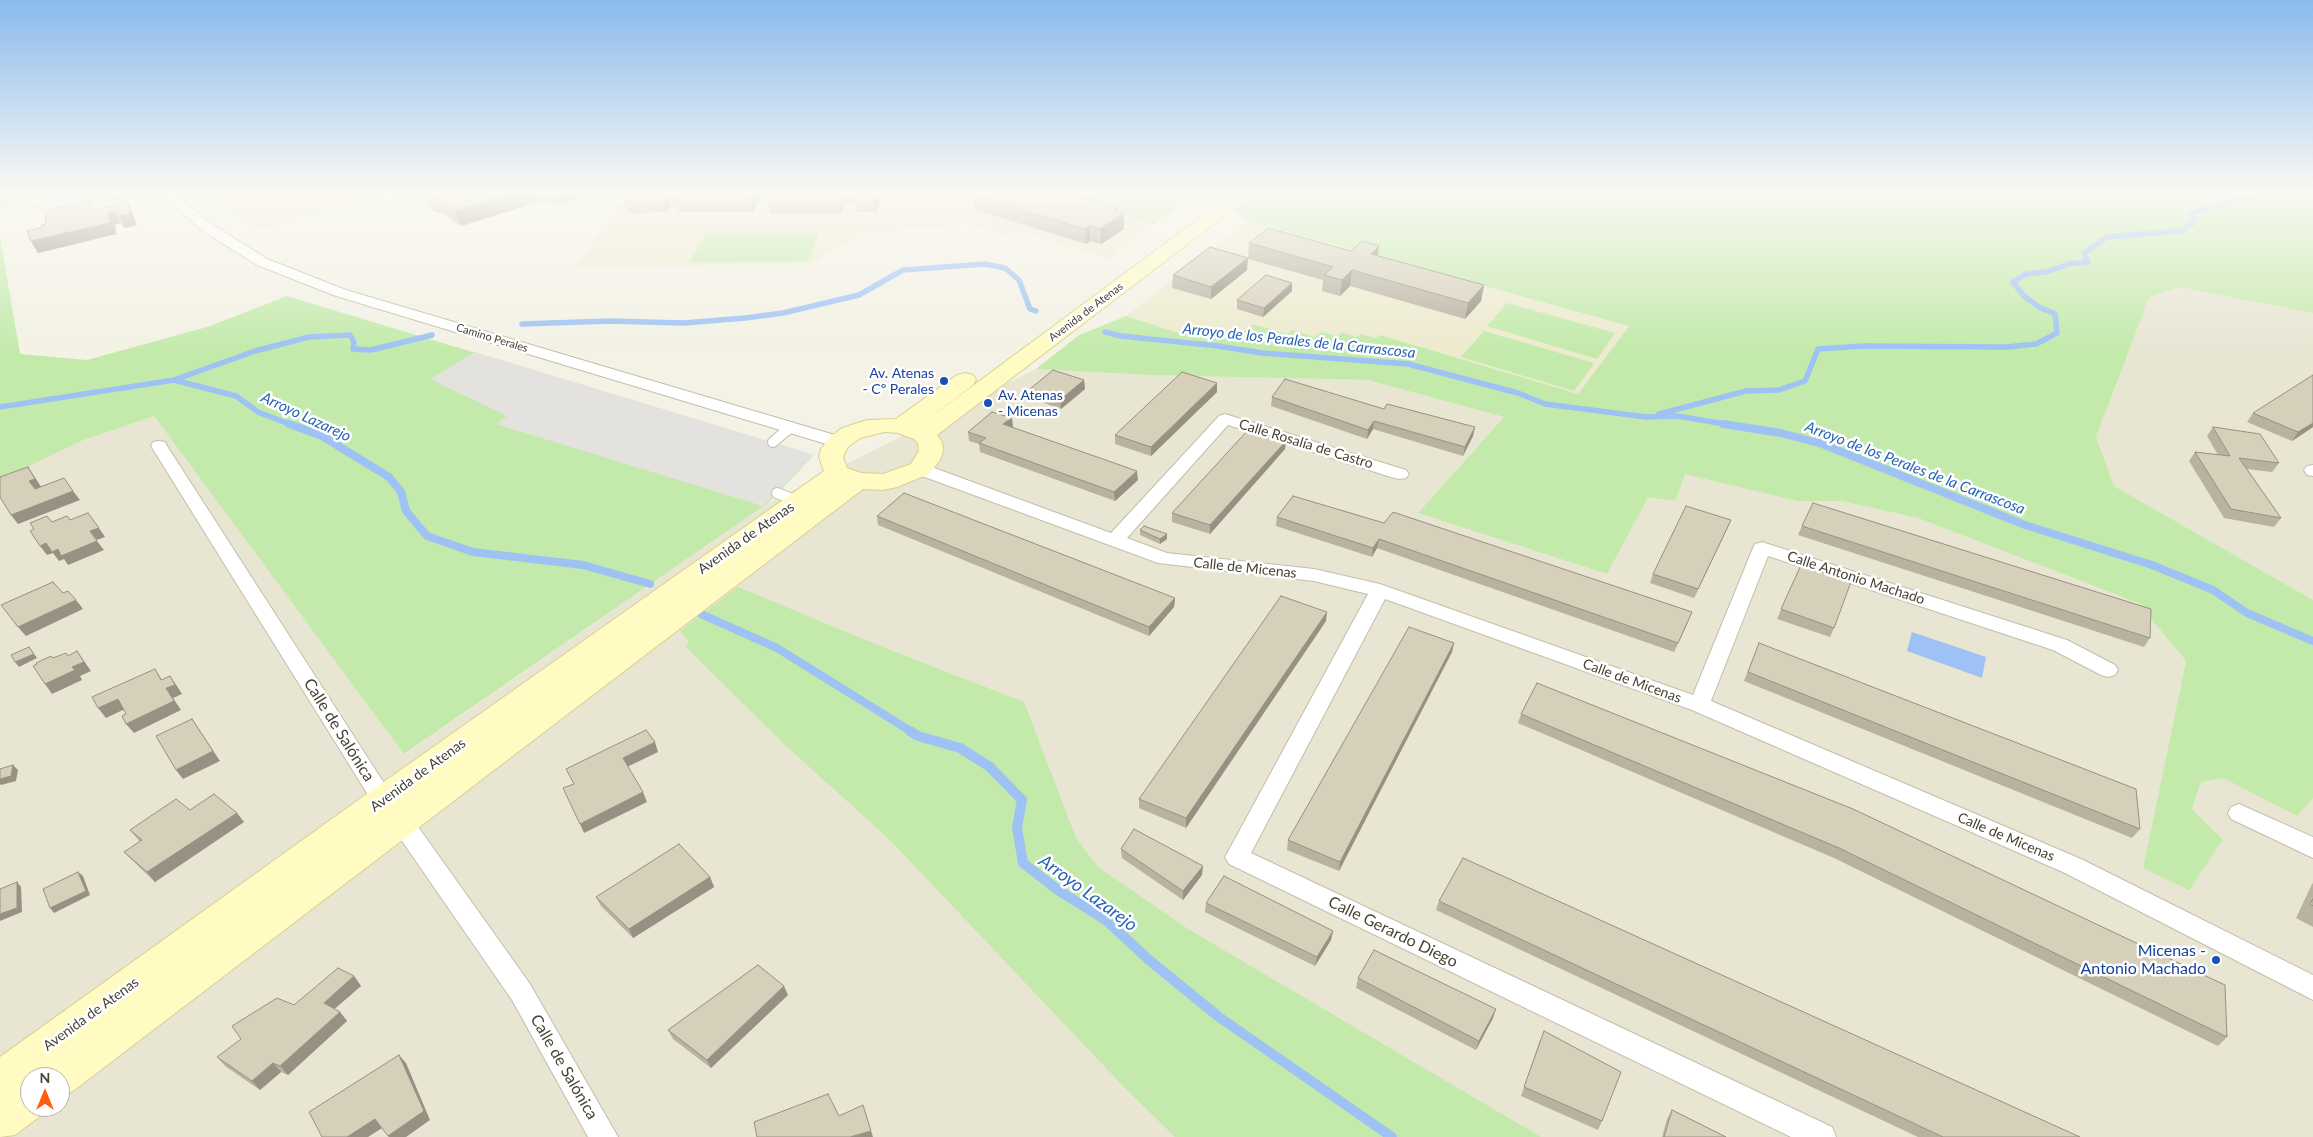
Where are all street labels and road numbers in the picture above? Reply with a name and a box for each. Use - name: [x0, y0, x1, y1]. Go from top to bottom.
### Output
- street label: Avenida de Atenas: [1046, 280, 1126, 344]
- street label: Camino Perales: [455, 321, 529, 355]
- street label: Calle Rosalía de Castro: [1237, 416, 1375, 472]
- street label: Avenida de Atenas: [695, 498, 797, 578]
- street label: Calle Antonio Machado: [1785, 548, 1927, 608]
- street label: Calle de Micenas: [1193, 554, 1297, 582]
- street label: Calle de Micenas: [1580, 655, 1684, 707]
- street label: Calle de Salónica: [300, 675, 378, 785]
- street label: Avenida de Atenas: [367, 735, 469, 815]
- street label: Calle de Micenas: [1955, 809, 2057, 865]
- street label: Calle Gerardo Diego: [1325, 892, 1461, 972]
- street label: Avenida de Atenas: [40, 974, 142, 1054]
- street label: Calle de Salónica: [526, 1011, 602, 1123]

